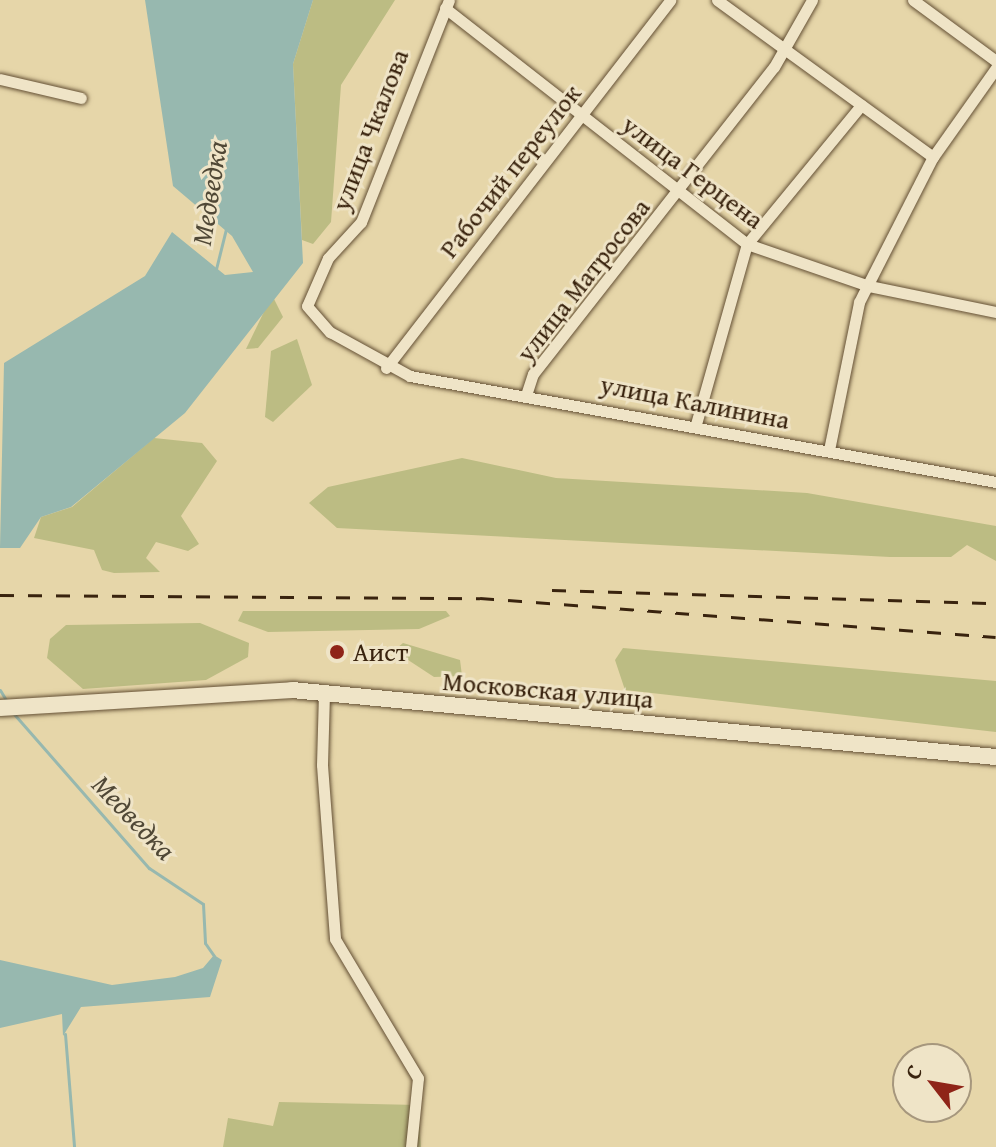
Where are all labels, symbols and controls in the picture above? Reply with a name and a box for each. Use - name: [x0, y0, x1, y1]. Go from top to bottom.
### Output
- street label: улица Чкалова: [325, 45, 415, 215]
- street label: Рабочий переулок: [433, 78, 587, 264]
- street label: улица Герцена: [616, 109, 770, 235]
- water label: Медведка: [184, 138, 234, 248]
- street label: улица Матросова: [510, 192, 656, 368]
- street label: улица Калинина: [598, 368, 792, 436]
- place label: Аист: [353, 636, 408, 668]
- marker: Аист: [328, 643, 346, 661]
- street label: Московская улица: [441, 665, 655, 715]
- water label: Медведка: [85, 767, 183, 867]
- north arrow: [892, 1043, 972, 1123]
- text: С: [896, 1058, 930, 1085]

